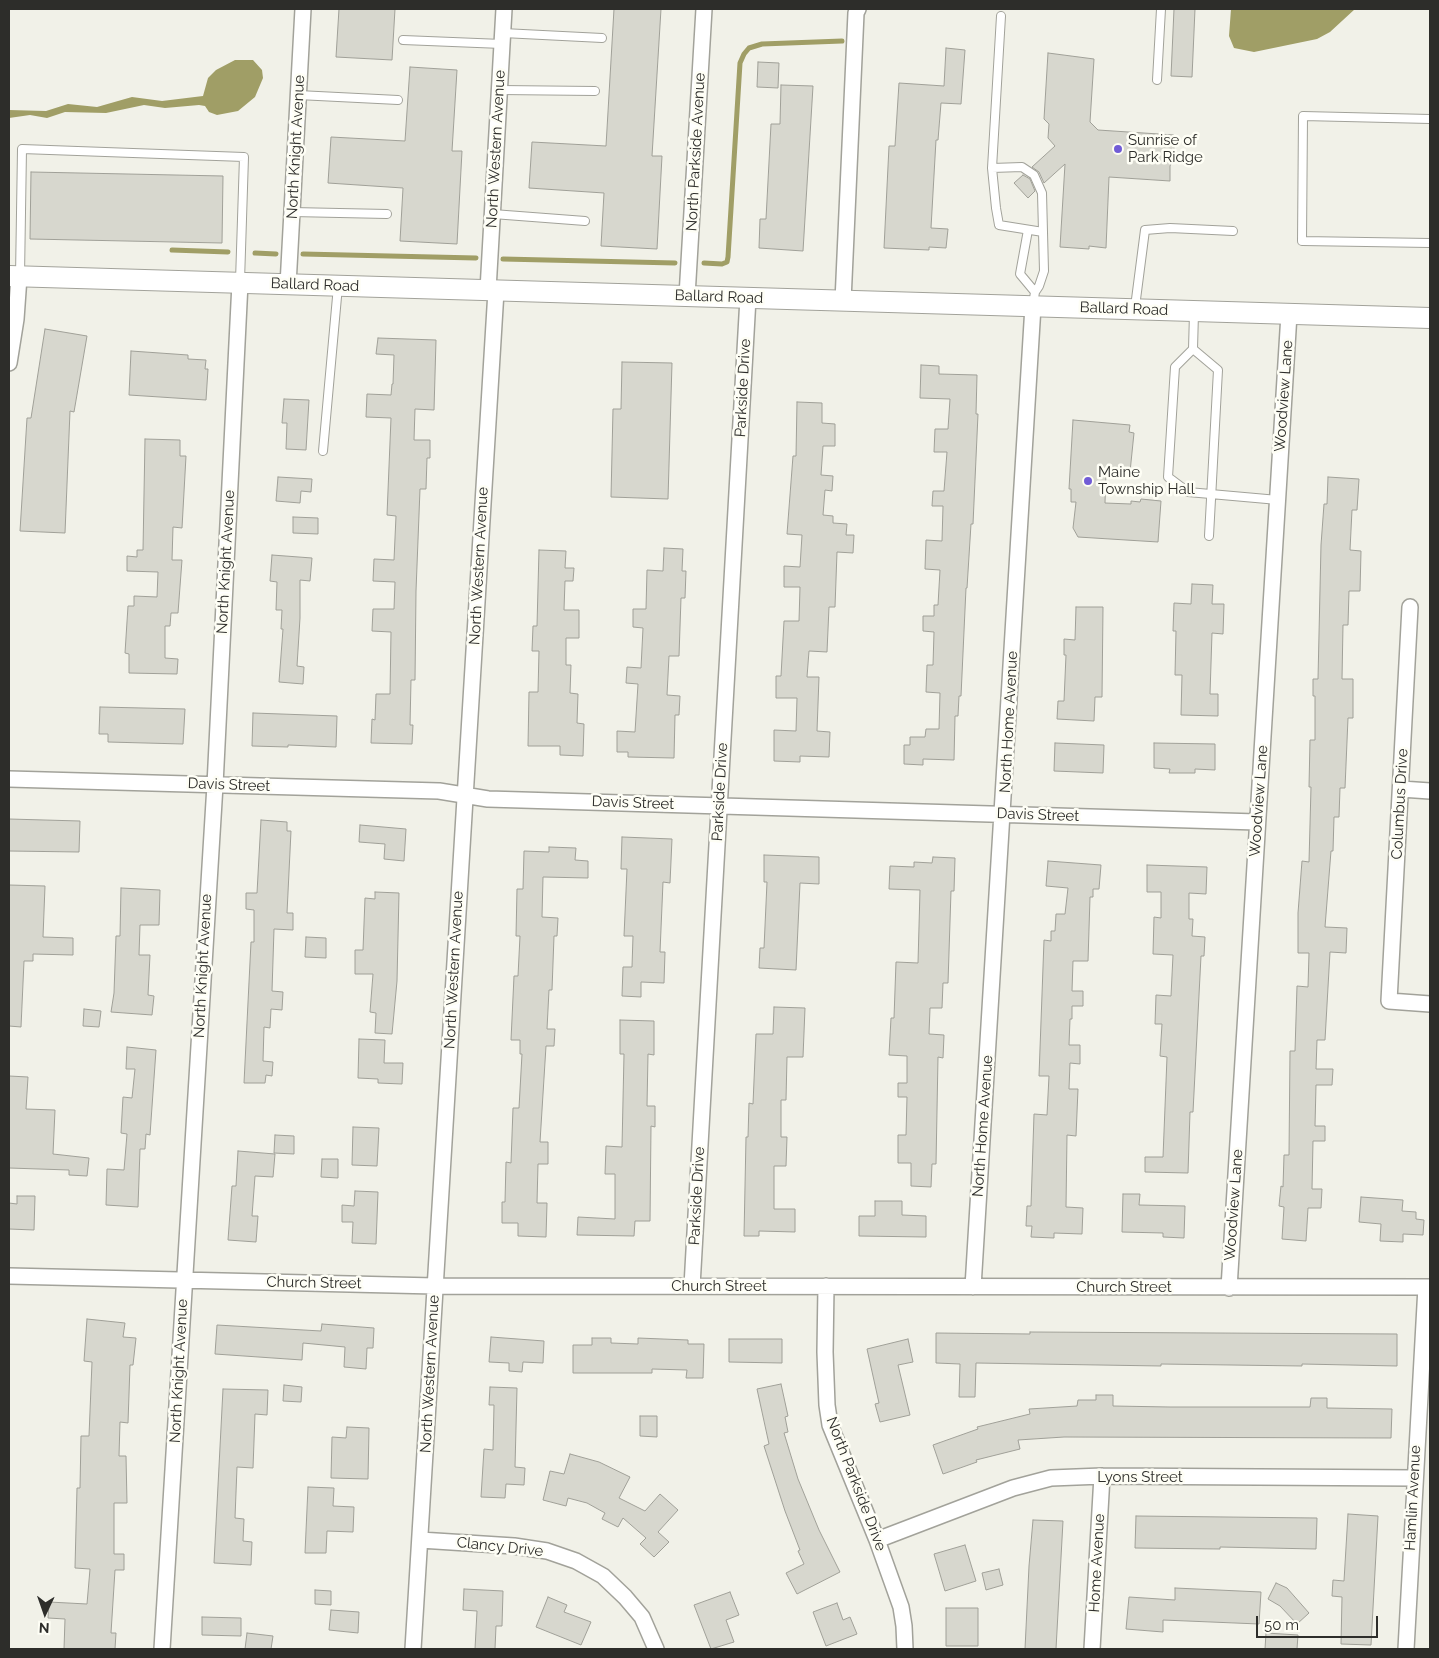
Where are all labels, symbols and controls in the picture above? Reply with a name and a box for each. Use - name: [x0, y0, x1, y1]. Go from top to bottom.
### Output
- street label: North Western Avenue: [483, 70, 509, 228]
- street label: North Parkside Avenue: [683, 72, 709, 232]
- street label: North Knight Avenue: [283, 74, 309, 220]
- place label: Sunrise of Park Ridge: [1128, 131, 1203, 166]
- marker: Sunrise of Park Ridge: [1112, 143, 1124, 155]
- street label: Ballard Road: [270, 274, 360, 296]
- street label: Ballard Road: [674, 286, 764, 308]
- street label: Ballard Road: [1079, 298, 1169, 320]
- street label: Parkside Drive: [731, 338, 755, 438]
- street label: Woodview Lane: [1271, 339, 1297, 453]
- place label: Maine Township Hall: [1098, 463, 1195, 498]
- marker: Maine Township Hall: [1082, 475, 1094, 487]
- street label: North Western Avenue: [466, 487, 492, 645]
- street label: North Knight Avenue: [213, 489, 239, 635]
- street label: North Home Avenue: [996, 651, 1022, 793]
- street label: Parkside Drive: [708, 742, 732, 842]
- street label: Woodview Lane: [1246, 744, 1272, 858]
- street label: Columbus Drive: [1388, 748, 1412, 860]
- street label: Davis Street: [187, 775, 271, 795]
- street label: Davis Street: [591, 793, 675, 813]
- street label: Davis Street: [996, 805, 1080, 825]
- street label: North Western Avenue: [441, 891, 467, 1049]
- street label: North Knight Avenue: [190, 893, 216, 1039]
- street label: North Home Avenue: [969, 1054, 997, 1198]
- street label: Parkside Drive: [685, 1146, 709, 1246]
- street label: Woodview Lane: [1221, 1148, 1247, 1262]
- street label: Church Street: [266, 1273, 362, 1293]
- street label: Church Street: [671, 1277, 767, 1295]
- street label: Church Street: [1076, 1278, 1172, 1296]
- street label: North Western Avenue: [417, 1295, 443, 1453]
- street label: North Knight Avenue: [166, 1298, 192, 1444]
- street label: North Parkside Drive: [822, 1414, 890, 1554]
- street label: Hamlin Avenue: [1401, 1445, 1425, 1551]
- street label: Lyons Street: [1097, 1468, 1183, 1486]
- street label: Home Avenue: [1085, 1513, 1109, 1613]
- street label: Clancy Drive: [456, 1533, 544, 1561]
- north arrow: [20, 1588, 70, 1638]
- scale bar: [1259, 1606, 1382, 1638]
- text: 50 m: [1264, 1616, 1299, 1634]
- text: N: [38, 1620, 50, 1636]

